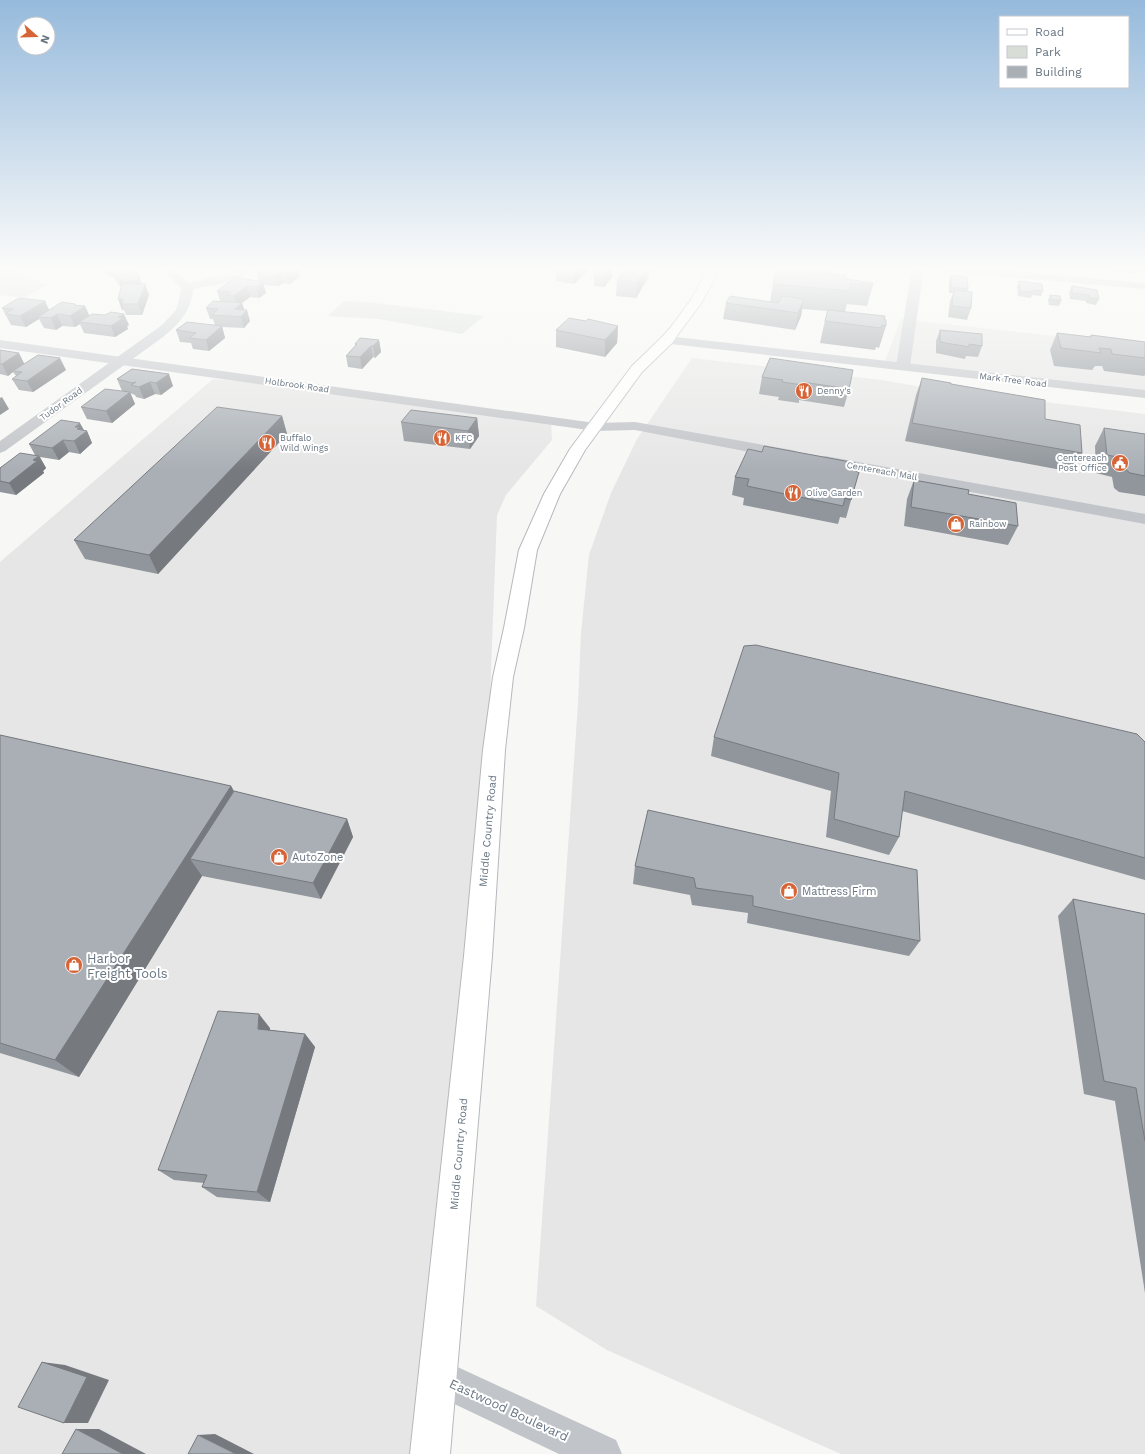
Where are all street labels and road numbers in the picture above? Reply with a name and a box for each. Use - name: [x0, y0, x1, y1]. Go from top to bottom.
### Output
- street label: Mark Tree Road: [979, 371, 1047, 389]
- street label: Holbrook Road: [264, 376, 330, 394]
- street label: Tudor Road: [38, 385, 84, 423]
- street label: Centereach Mall: [846, 460, 918, 482]
- street label: Middle Country Road: [477, 774, 499, 888]
- street label: Middle Country Road: [448, 1097, 470, 1211]
- street label: Eastwood Boulevard: [447, 1376, 571, 1444]

